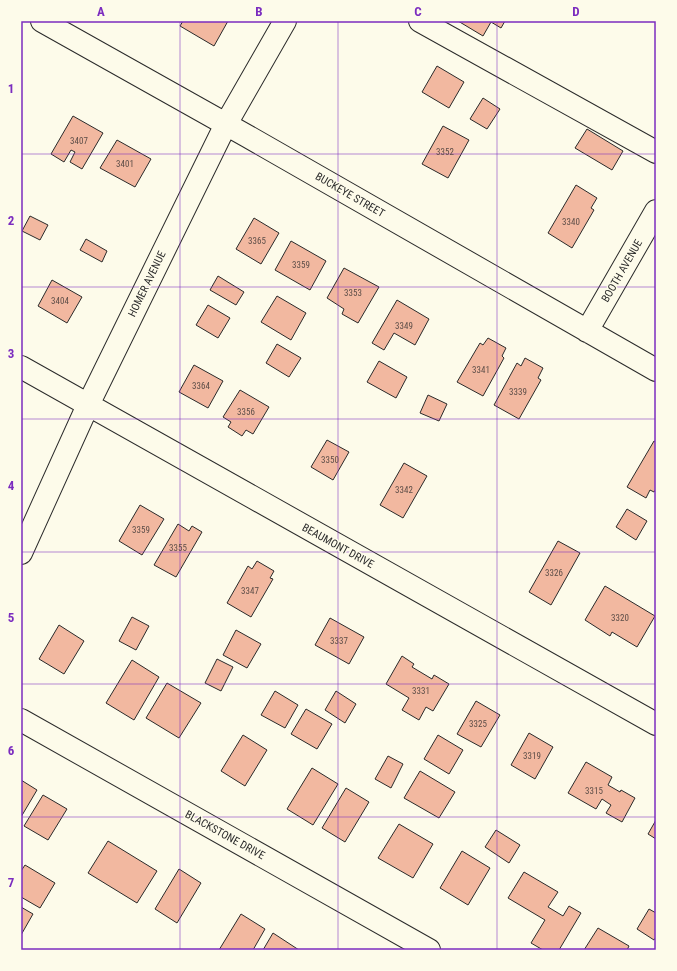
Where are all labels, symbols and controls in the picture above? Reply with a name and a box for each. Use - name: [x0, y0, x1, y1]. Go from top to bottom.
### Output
- text: A: [97, 4, 105, 19]
- text: B: [255, 4, 263, 19]
- text: C: [414, 4, 422, 19]
- text: D: [572, 4, 580, 19]
- text: 1: [8, 81, 14, 96]
- house number: 3407: [70, 136, 88, 146]
- house number: 3352: [436, 147, 454, 157]
- house number: 3401: [116, 159, 134, 169]
- street label: BUCKEYE STREET: [313, 170, 387, 220]
- text: 2: [8, 213, 15, 228]
- house number: 3340: [562, 217, 580, 227]
- house number: 3365: [248, 236, 266, 246]
- street label: BOOTH AVENUE: [599, 237, 645, 305]
- street label: HOMER AVENUE: [125, 249, 169, 319]
- house number: 3359: [292, 260, 310, 270]
- house number: 3353: [344, 288, 362, 298]
- house number: 3404: [51, 296, 69, 306]
- house number: 3349: [395, 321, 413, 331]
- text: 3: [8, 346, 14, 361]
- house number: 3341: [472, 365, 490, 375]
- house number: 3364: [192, 381, 210, 391]
- house number: 3339: [509, 387, 527, 397]
- house number: 3356: [237, 407, 255, 417]
- house number: 3350: [321, 455, 339, 465]
- text: 4: [8, 478, 15, 493]
- house number: 3342: [395, 485, 413, 495]
- street label: BEAUMONT DRIVE: [300, 521, 377, 571]
- house number: 3359: [132, 525, 150, 535]
- house number: 3355: [169, 543, 187, 553]
- house number: 3326: [545, 568, 563, 578]
- house number: 3347: [241, 586, 259, 596]
- text: 5: [8, 610, 15, 625]
- house number: 3320: [611, 613, 629, 623]
- house number: 3337: [330, 636, 348, 646]
- house number: 3331: [412, 686, 430, 696]
- house number: 3325: [469, 719, 487, 729]
- text: 6: [8, 743, 15, 758]
- house number: 3319: [523, 751, 541, 761]
- house number: 3315: [585, 786, 603, 796]
- street label: BLACKSTONE DRIVE: [183, 808, 268, 863]
- text: 7: [8, 875, 15, 890]

